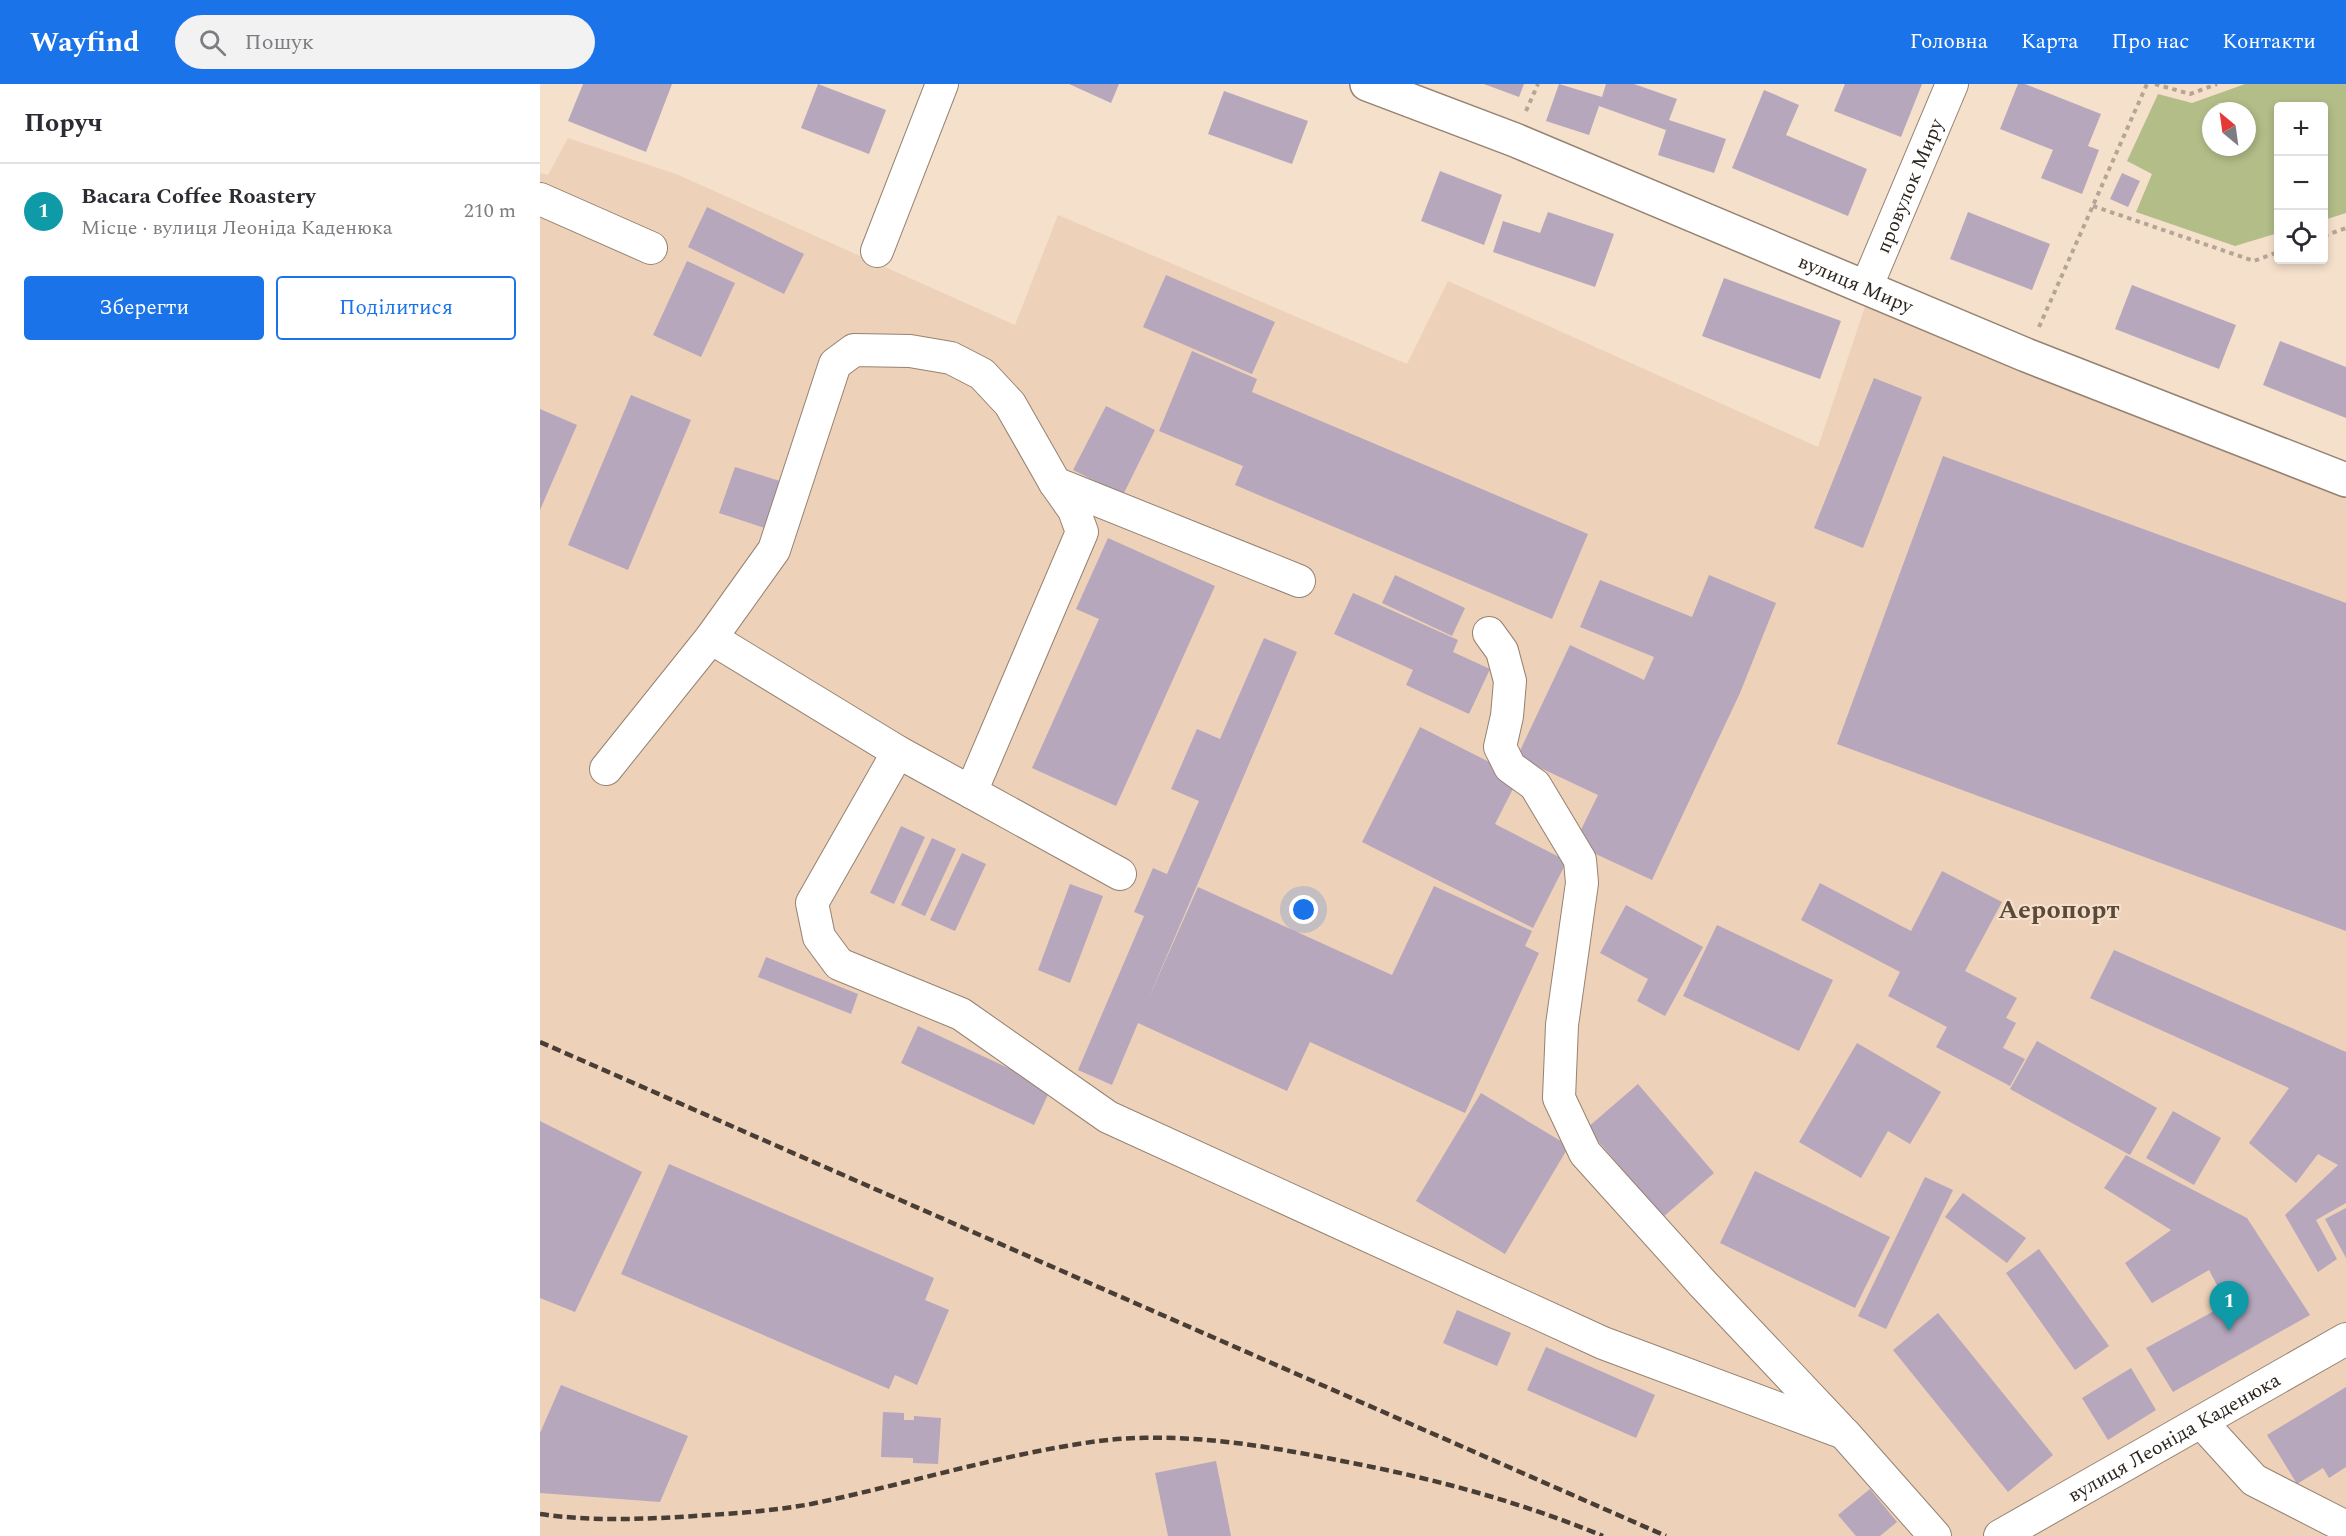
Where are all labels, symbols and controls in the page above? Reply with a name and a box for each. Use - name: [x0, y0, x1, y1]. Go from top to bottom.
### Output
- search box: [175, 15, 595, 69]
- text: Wayfind: [30, 21, 139, 64]
- icon: search: [196, 26, 229, 59]
- text: Пошук: [244, 26, 314, 59]
- text: Головна: [1910, 26, 1988, 58]
- text: Карта: [2021, 26, 2079, 58]
- text: Про нас: [2112, 26, 2189, 58]
- text: Контакти: [2222, 26, 2316, 58]
- north arrow: [2202, 102, 2256, 156]
- map controls: [2274, 102, 2328, 264]
- button: +: [2274, 102, 2328, 156]
- text: Поруч: [24, 103, 103, 143]
- street label: провулок Миру: [1868, 113, 1952, 258]
- button: −: [2274, 156, 2328, 210]
- text: Bacara Coffee Roastery: [81, 180, 316, 213]
- text: 1: [38, 196, 49, 226]
- text: 210 m: [464, 196, 516, 226]
- button: locate: [2274, 210, 2328, 264]
- text: Місце · вулиця Леоніда Каденюка: [81, 213, 393, 243]
- street label: вулиця Миру: [1793, 247, 1919, 322]
- button: Зберегти: [24, 276, 264, 340]
- button: Поділитися: [276, 276, 516, 340]
- district label: Аеропорт: [1998, 890, 2120, 930]
- your location: [1289, 895, 1318, 924]
- pin: 1: [2210, 1282, 2248, 1331]
- street label: вулиця Леоніда Каденюка: [2062, 1365, 2286, 1510]

